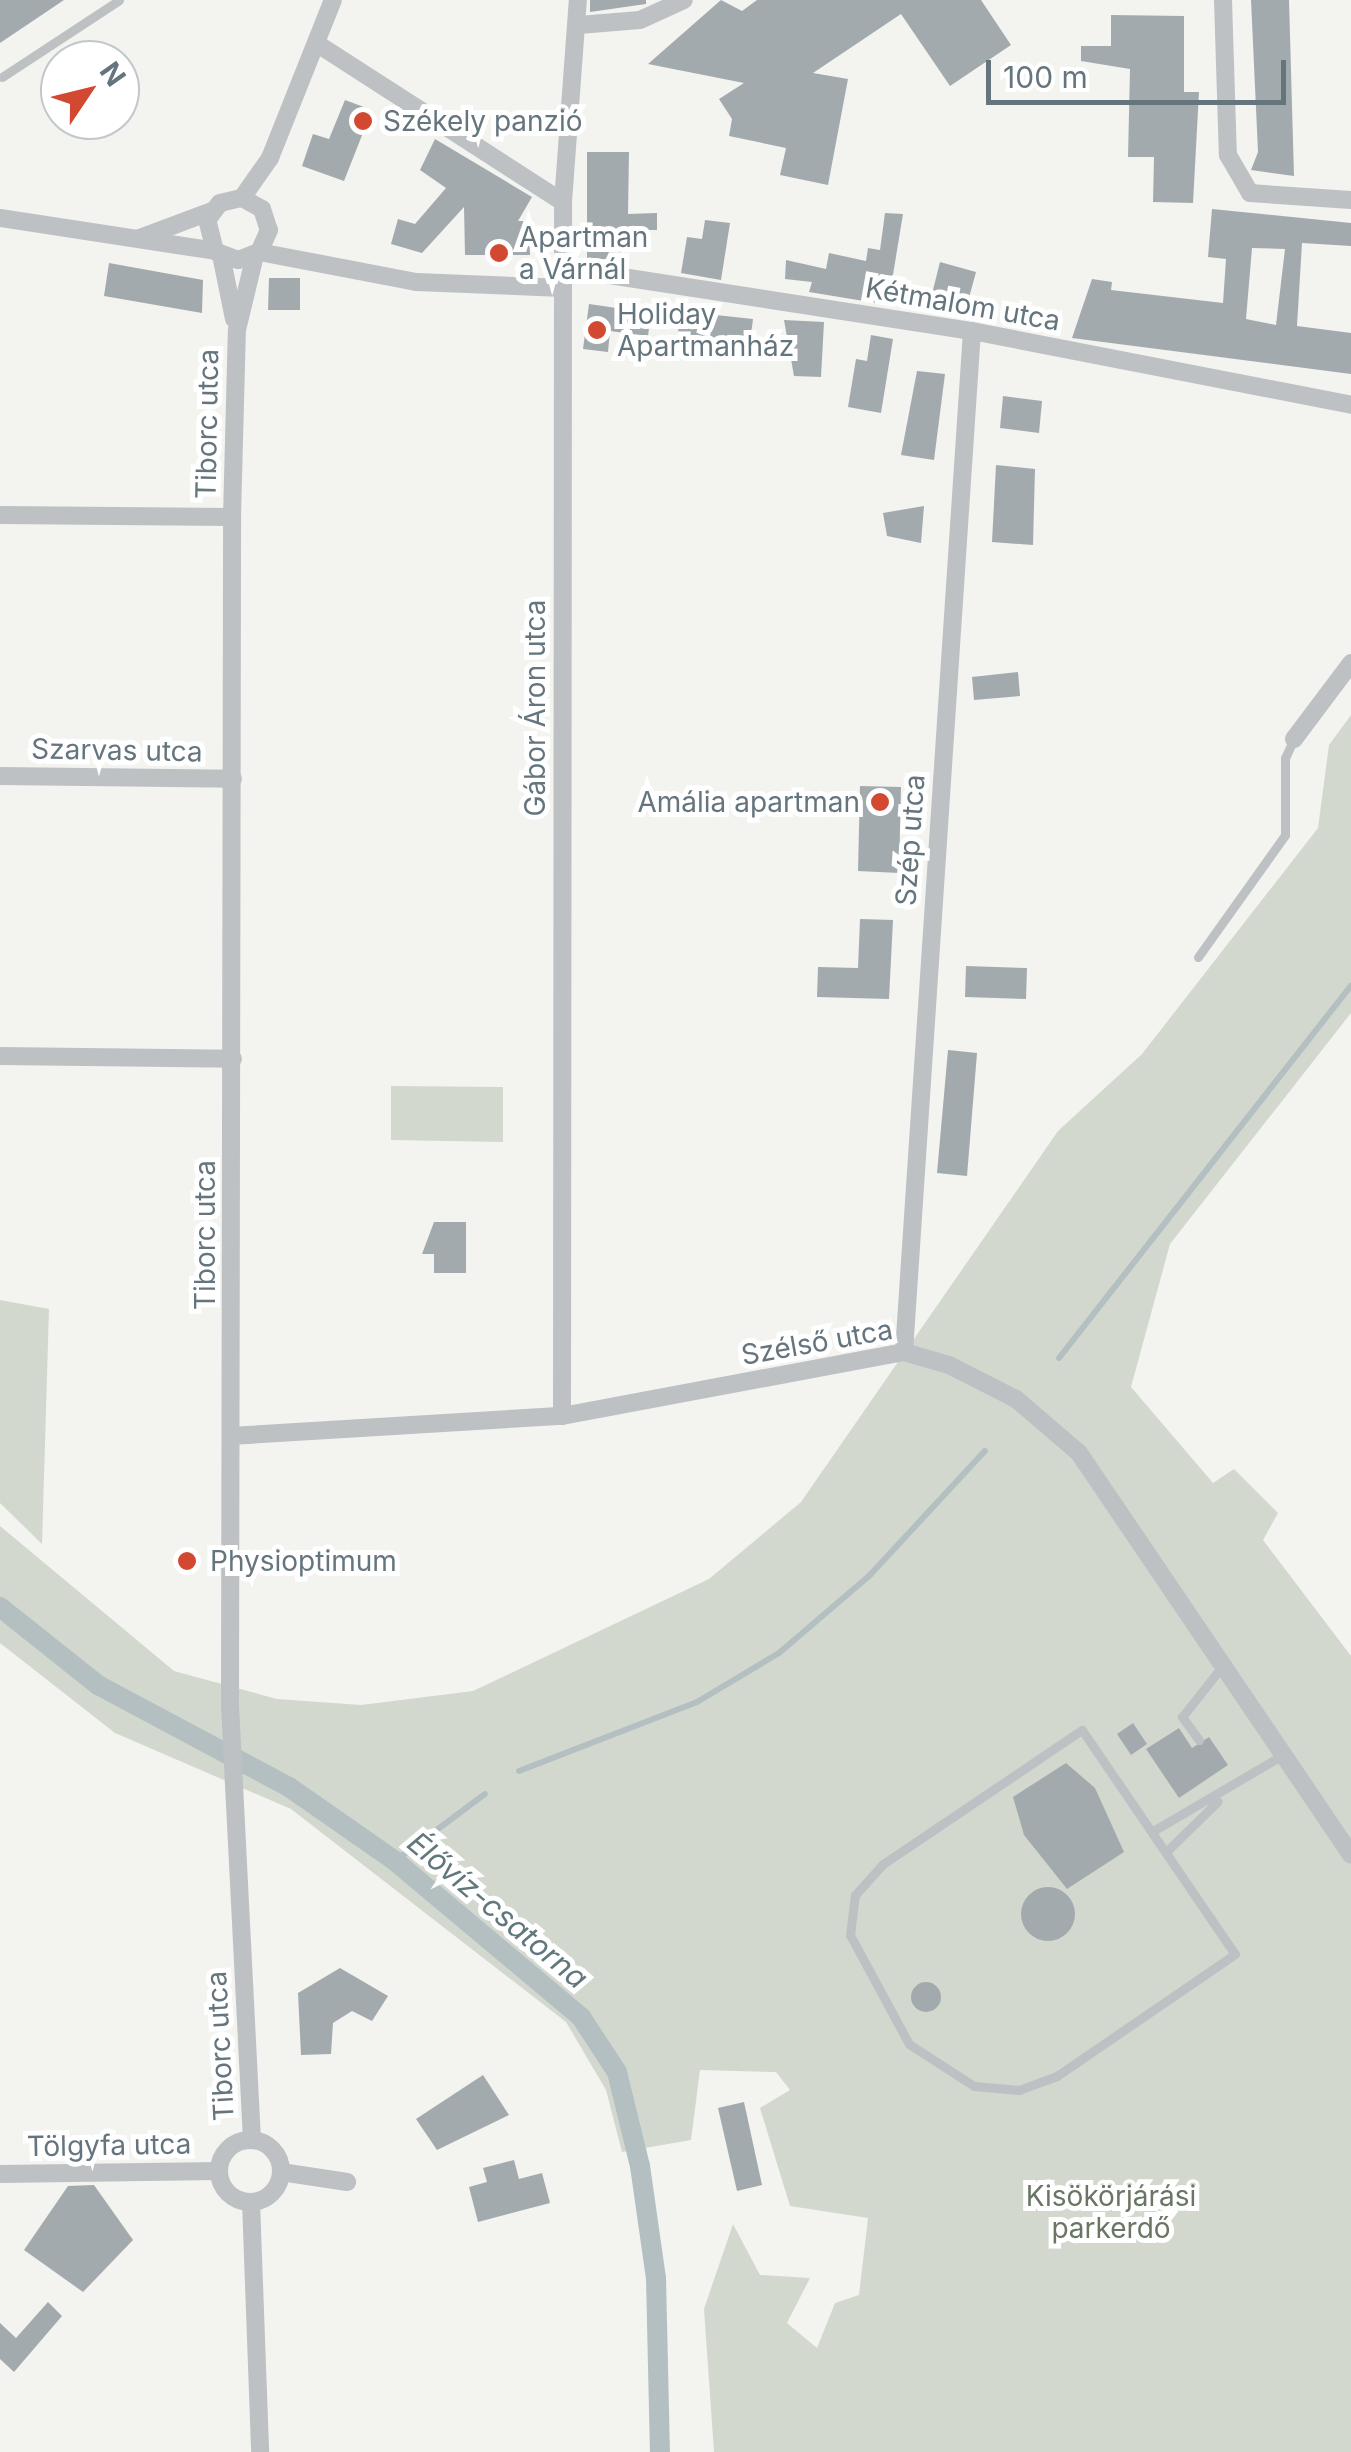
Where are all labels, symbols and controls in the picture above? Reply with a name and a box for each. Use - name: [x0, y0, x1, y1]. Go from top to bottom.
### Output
- north arrow: [40, 40, 140, 140]
- scale bar: [991, 40, 1291, 102]
- text: N: [93, 55, 133, 92]
- text: 100 m: [1003, 59, 1088, 95]
- place label: Székely panzió: [383, 104, 583, 138]
- marker: Székely panzió: [352, 110, 374, 132]
- place label: Apartman a Várnál: [519, 220, 648, 286]
- marker: Apartman a Várnál: [488, 242, 510, 264]
- street label: Kétmalom utca: [863, 270, 1063, 338]
- place label: Holiday Apartmanház: [617, 297, 794, 363]
- marker: Holiday Apartmanház: [586, 319, 608, 341]
- street label: Tiborc utca: [189, 349, 225, 499]
- street label: Gábor Áron utca: [518, 600, 552, 816]
- street label: Szarvas utca: [31, 732, 203, 768]
- street label: Szép utca: [889, 773, 931, 907]
- place label: Amália apartman: [637, 785, 860, 819]
- marker: Amália apartman: [869, 791, 891, 813]
- street label: Tiborc utca: [188, 1160, 222, 1310]
- street label: Szélső utca: [739, 1312, 895, 1372]
- place label: Physioptimum: [210, 1544, 397, 1578]
- marker: Physioptimum: [174, 1548, 200, 1574]
- water label: Élővíz-csatorna: [401, 1824, 595, 1996]
- street label: Tiborc utca: [199, 1970, 241, 2122]
- street label: Tölgyfa utca: [26, 2127, 192, 2163]
- park label: Kisökörjárási parkerdő: [1026, 2179, 1196, 2245]

